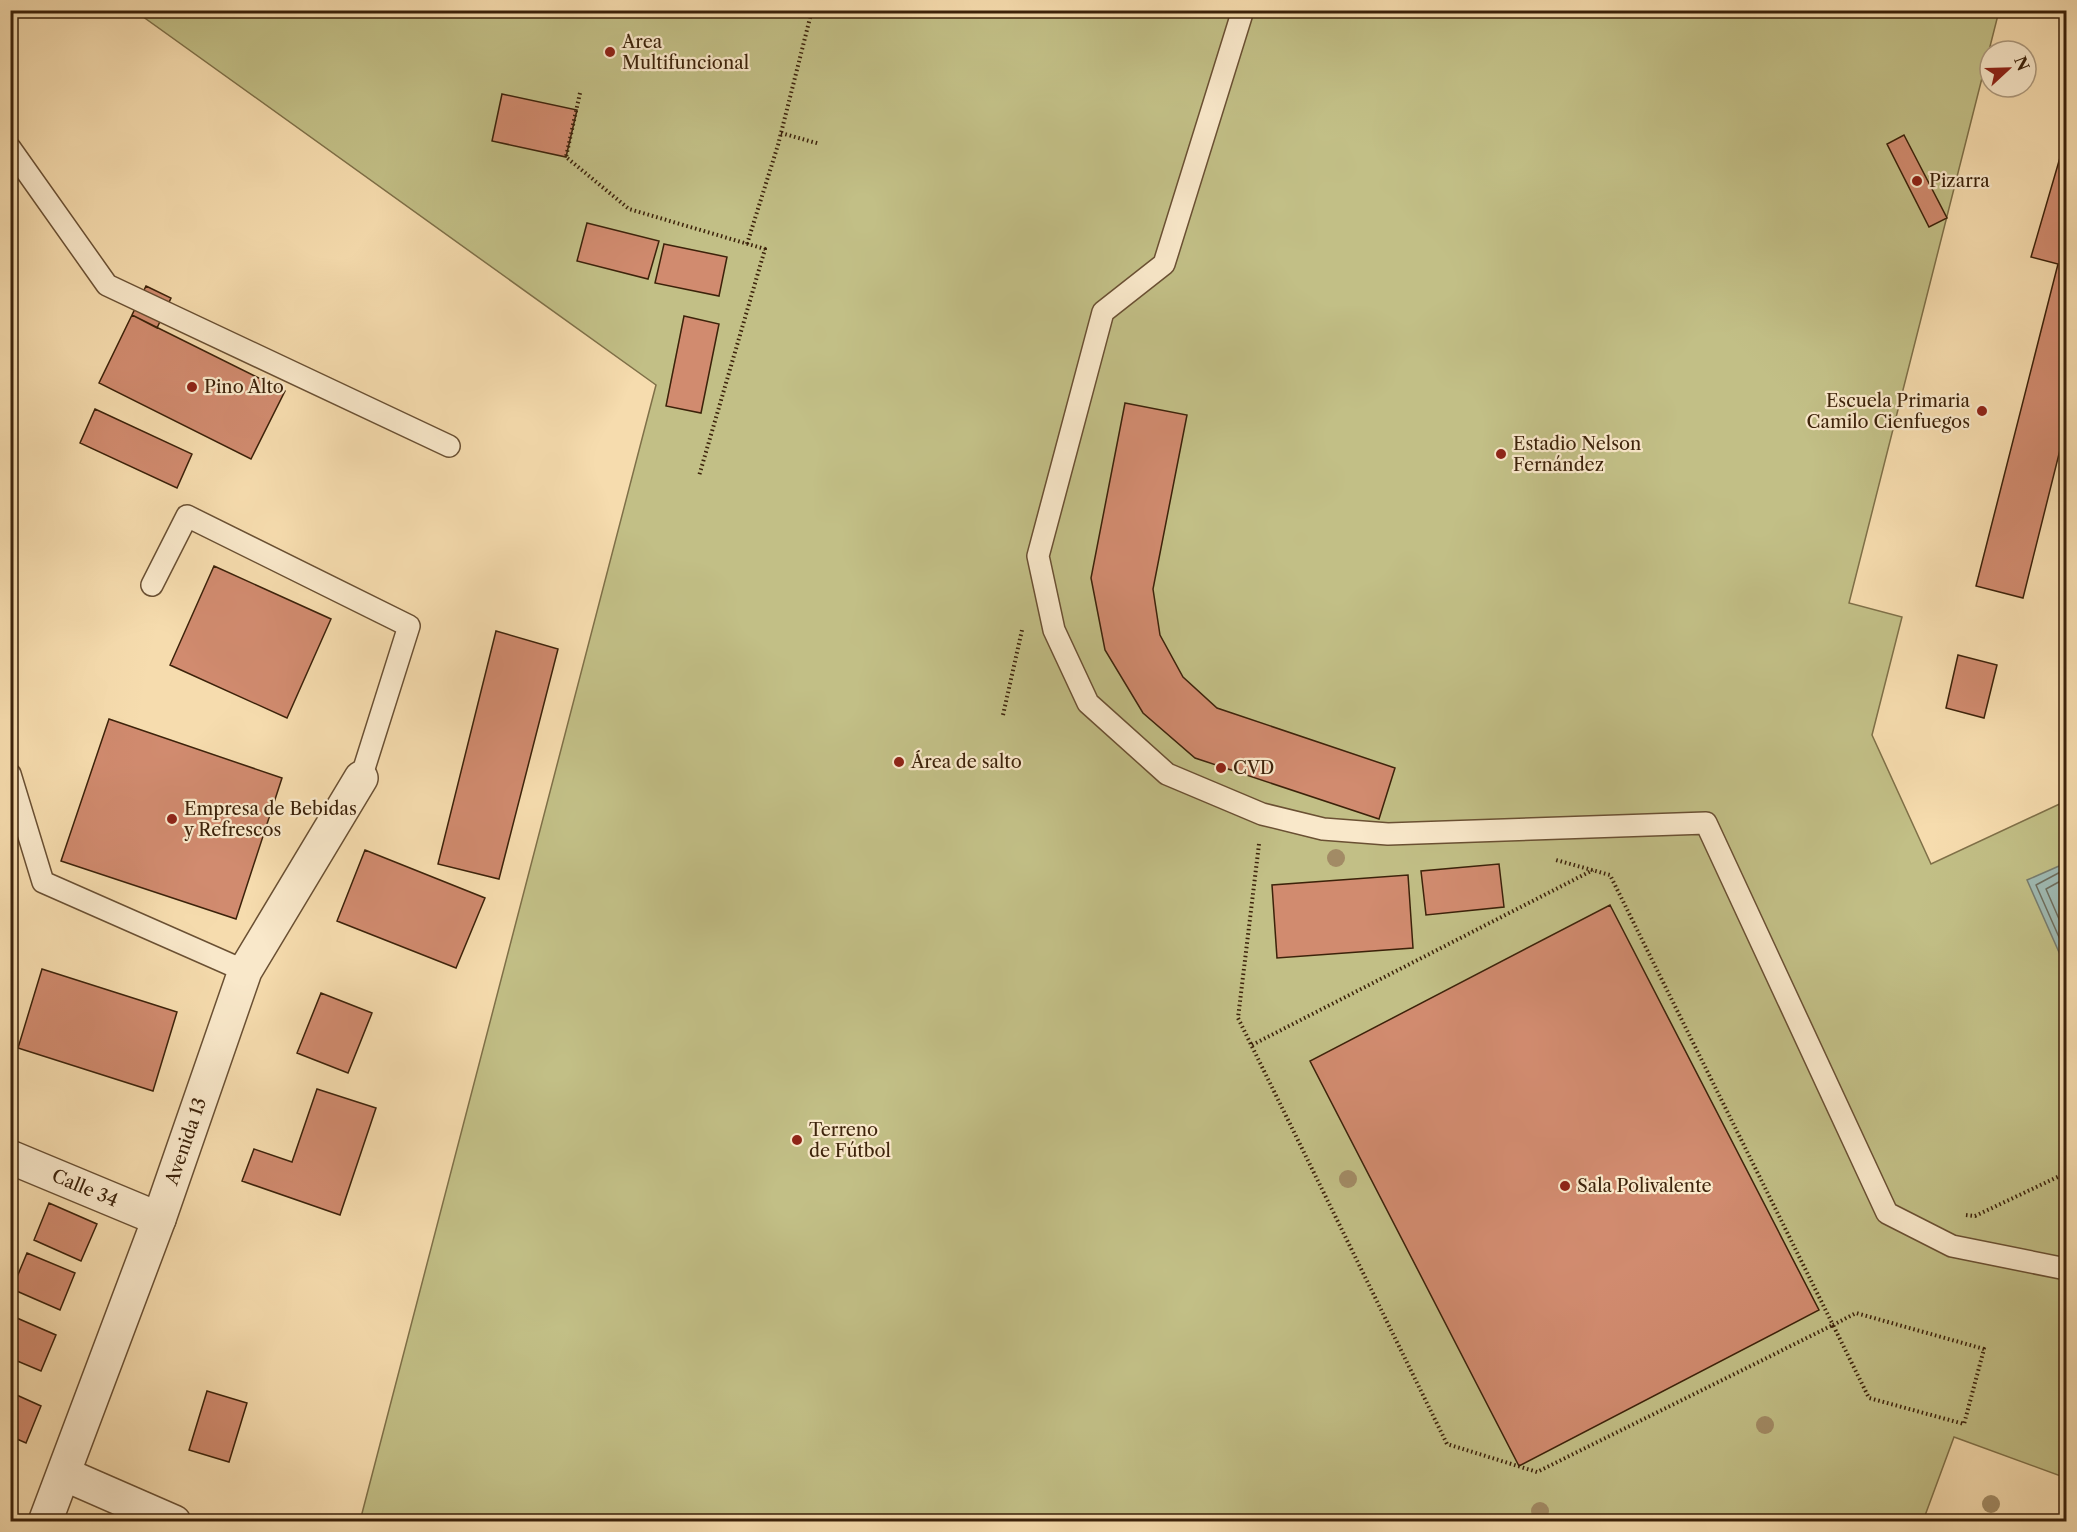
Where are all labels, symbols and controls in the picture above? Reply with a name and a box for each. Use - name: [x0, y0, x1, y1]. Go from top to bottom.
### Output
- place label: Area Multifuncional: [621, 31, 749, 74]
- north arrow: [1978, 39, 2038, 99]
- marker: Area Multifuncional: [603, 45, 617, 59]
- text: N: [2010, 53, 2034, 74]
- place label: Pizarra: [1929, 170, 1990, 192]
- marker: Pizarra: [1910, 174, 1924, 188]
- place label: Pino Alto: [204, 376, 284, 398]
- marker: Pino Alto: [185, 380, 199, 394]
- place label: Escuela Primaria Camilo Cienfuegos: [1807, 390, 1971, 433]
- marker: Escuela Primaria Camilo Cienfuegos: [1975, 404, 1989, 418]
- place label: Estadio Nelson Fernández: [1513, 433, 1641, 476]
- marker: Estadio Nelson Fernández: [1494, 447, 1508, 461]
- place label: Área de salto: [910, 750, 1022, 773]
- marker: Área de salto: [892, 755, 906, 769]
- place label: CVD: [1233, 757, 1274, 779]
- marker: CVD: [1214, 761, 1228, 775]
- place label: Empresa de Bebidas y Refrescos: [183, 798, 357, 841]
- marker: Empresa de Bebidas y Refrescos: [165, 812, 179, 826]
- street label: Avenida 13: [160, 1095, 211, 1189]
- place label: Terreno de Fútbol: [809, 1119, 891, 1162]
- marker: Terreno de Fútbol: [790, 1133, 804, 1147]
- street label: Calle 34: [49, 1165, 121, 1212]
- place label: Sala Polivalente: [1577, 1175, 1712, 1197]
- marker: Sala Polivalente: [1558, 1179, 1572, 1193]

